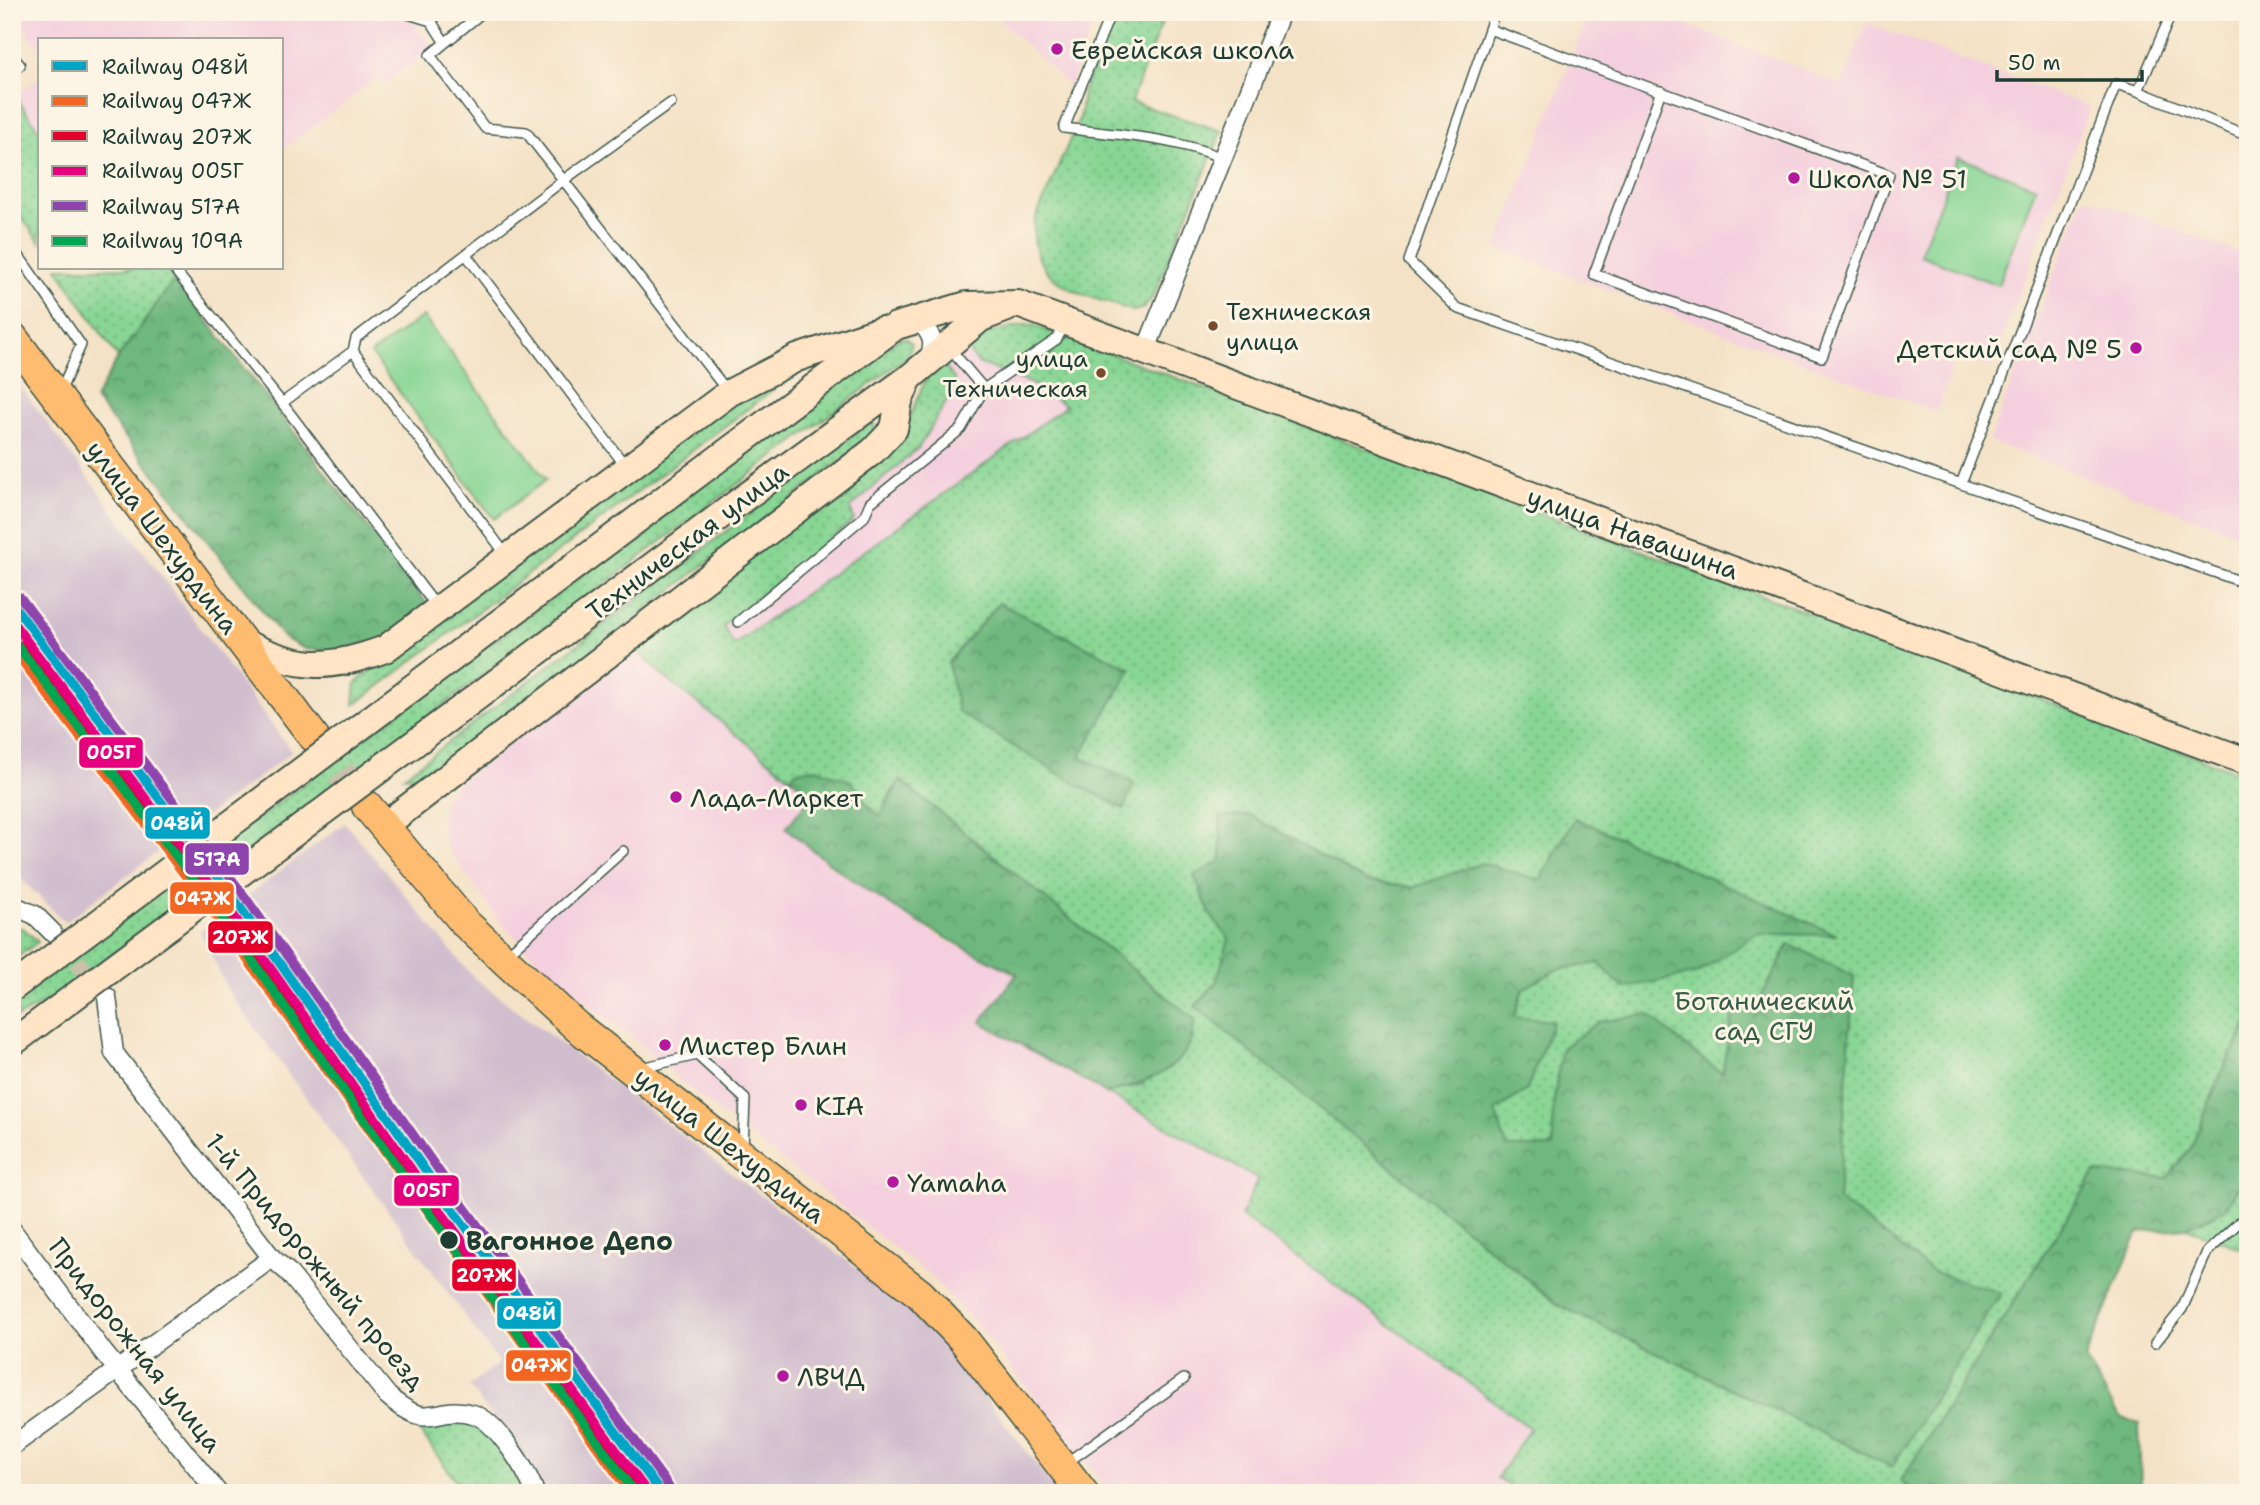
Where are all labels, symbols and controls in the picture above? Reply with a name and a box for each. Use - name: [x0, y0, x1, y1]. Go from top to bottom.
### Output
- place label: Еврейская школа: [1071, 32, 1294, 67]
- legend: [38, 38, 284, 270]
- scale bar: [1997, 38, 2143, 82]
- marker: Еврейская школа: [1049, 41, 1065, 57]
- text: 50 m: [2008, 49, 2061, 77]
- text: Railway 048Й: [102, 53, 249, 81]
- text: Railway 047Ж: [102, 87, 252, 115]
- text: Railway 207Ж: [102, 123, 252, 151]
- text: Railway 005Г: [102, 157, 245, 185]
- place label: Школа № 51: [1808, 161, 1967, 196]
- marker: Школа № 51: [1786, 170, 1802, 186]
- text: Railway 517А: [102, 193, 240, 221]
- text: Railway 109А: [102, 227, 243, 255]
- place label: Техническая улица: [1226, 296, 1372, 358]
- marker: Техническая улица: [1206, 319, 1220, 333]
- place label: Детский сад № 5: [1897, 331, 2122, 366]
- marker: Детский сад № 5: [2128, 340, 2144, 356]
- place label: улица Техническая: [942, 343, 1088, 405]
- marker: улица Техническая: [1094, 366, 1108, 380]
- street label: улица Шехурдина: [79, 433, 247, 641]
- street label: Техническая улица: [579, 453, 795, 629]
- street label: улица Навашина: [1522, 478, 1744, 588]
- line badge: 005Г: [78, 736, 144, 769]
- text: 005Г: [86, 740, 136, 765]
- place label: Лада-Маркет: [690, 780, 864, 815]
- marker: Лада-Маркет: [668, 789, 684, 805]
- line badge: 048Й: [144, 806, 211, 840]
- text: 048Й: [150, 811, 204, 836]
- line badge: 517А: [184, 842, 250, 876]
- text: 517А: [193, 847, 241, 872]
- line badge: 047Ж: [169, 881, 235, 915]
- text: 047Ж: [174, 886, 231, 911]
- line badge: 207Ж: [207, 920, 274, 954]
- text: 207Ж: [212, 925, 269, 950]
- park label: Ботанический сад СГУ: [1674, 983, 1854, 1048]
- place label: Мистер Блин: [679, 1028, 847, 1063]
- marker: Мистер Блин: [657, 1037, 673, 1053]
- street label: улица Шехурдина: [627, 1059, 833, 1231]
- place label: KIA: [815, 1088, 864, 1123]
- marker: KIA: [793, 1097, 809, 1113]
- street label: 1-й Придорожный проезд: [198, 1125, 435, 1398]
- place label: Yamaha: [907, 1165, 1006, 1200]
- line badge: 005Г: [393, 1174, 460, 1207]
- marker: Yamaha: [885, 1174, 901, 1190]
- text: 005Г: [402, 1178, 452, 1203]
- place label: Вагонное Депо: [466, 1223, 673, 1258]
- marker: Вагонное Депо: [438, 1229, 460, 1251]
- street label: Придорожная улица: [41, 1230, 231, 1460]
- line badge: 207Ж: [451, 1258, 517, 1292]
- text: 207Ж: [456, 1263, 513, 1288]
- line badge: 048Й: [496, 1297, 562, 1330]
- text: 048Й: [502, 1301, 556, 1326]
- line badge: 047Ж: [505, 1349, 572, 1382]
- text: 047Ж: [511, 1353, 568, 1378]
- place label: ЛВЧД: [797, 1359, 865, 1394]
- marker: ЛВЧД: [775, 1368, 791, 1384]

